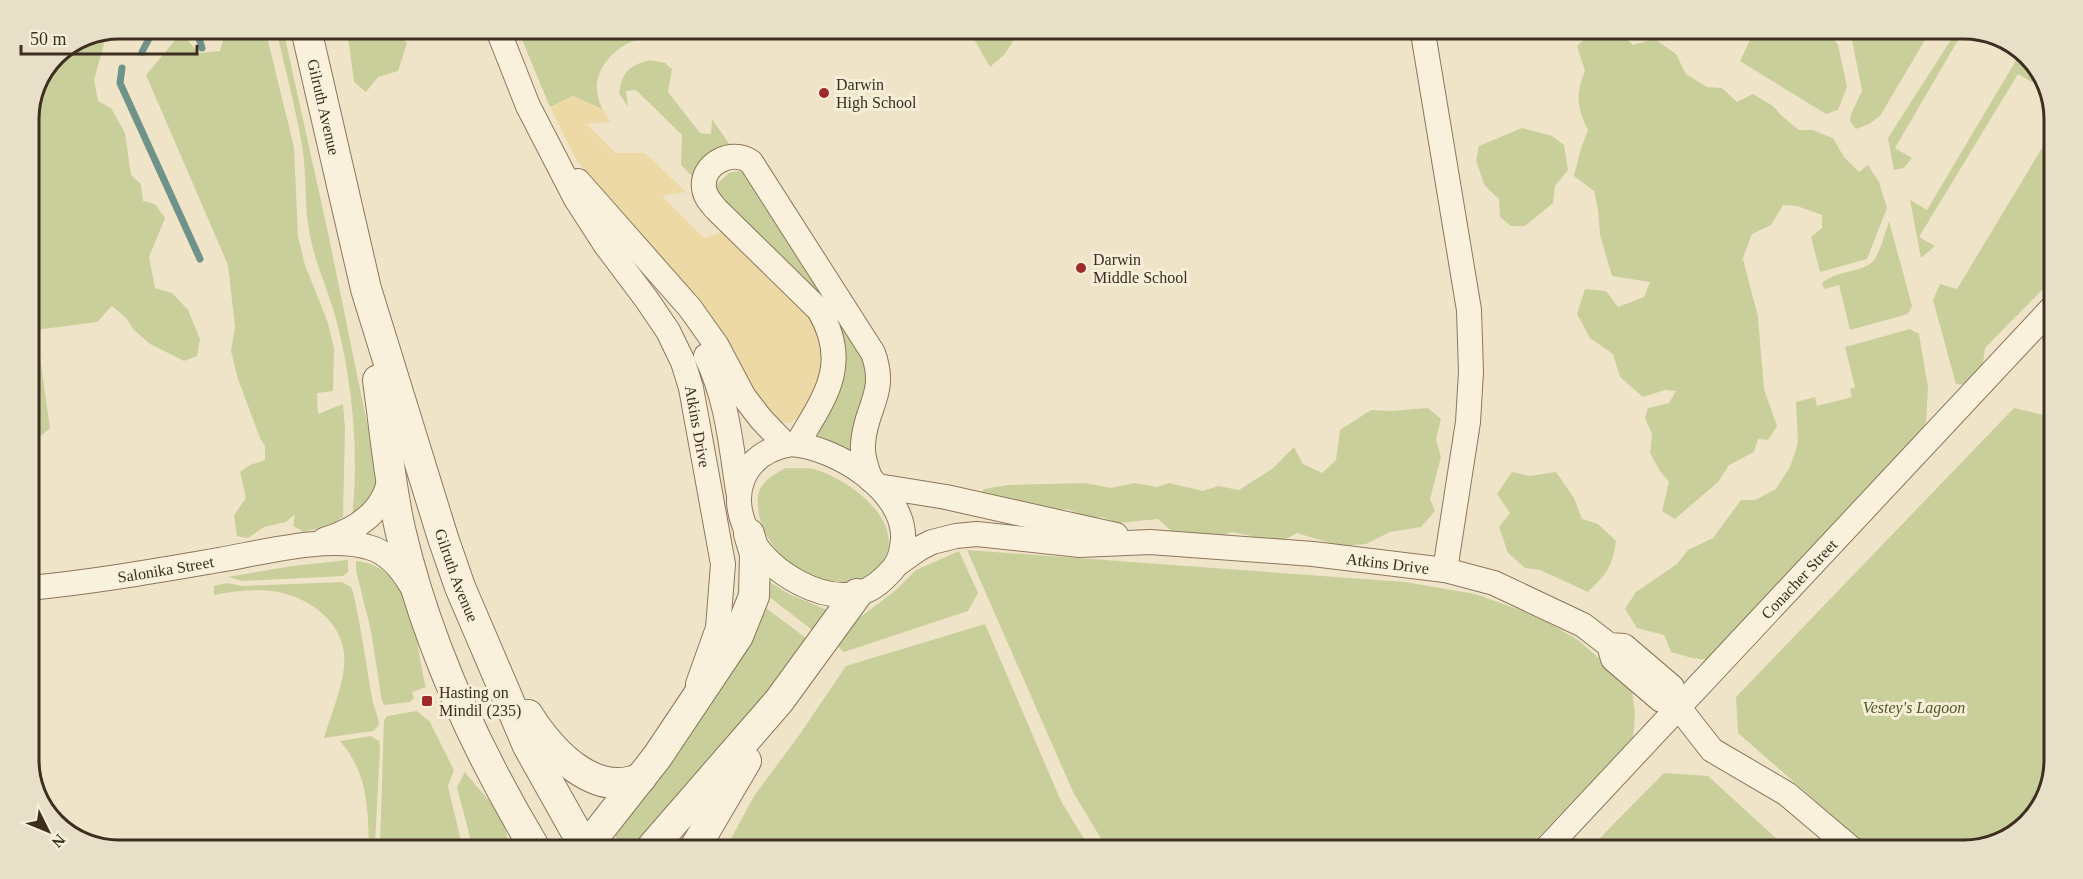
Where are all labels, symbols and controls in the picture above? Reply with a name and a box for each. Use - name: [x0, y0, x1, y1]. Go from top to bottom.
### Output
- scale bar: [21, 18, 196, 56]
- text: 50 m: [30, 29, 67, 49]
- street label: Gilruth Avenue: [304, 57, 343, 157]
- place label: Darwin High School: [836, 76, 917, 112]
- marker: Darwin High School: [817, 86, 831, 100]
- place label: Darwin Middle School: [1093, 251, 1188, 286]
- marker: Darwin Middle School: [1074, 261, 1088, 275]
- street label: Atkins Drive: [682, 384, 713, 469]
- street label: Gilruth Avenue: [432, 527, 482, 624]
- street label: Conacher Street: [1758, 535, 1841, 622]
- street label: Atkins Drive: [1345, 550, 1430, 577]
- street label: Salonika Street: [116, 553, 216, 586]
- place label: Hasting on Mindil (235): [439, 684, 521, 720]
- marker: Hasting on Mindil (235): [420, 694, 434, 708]
- park label: Vestey's Lagoon: [1863, 699, 1965, 717]
- north arrow: [18, 801, 78, 861]
- text: N: [48, 831, 69, 851]

